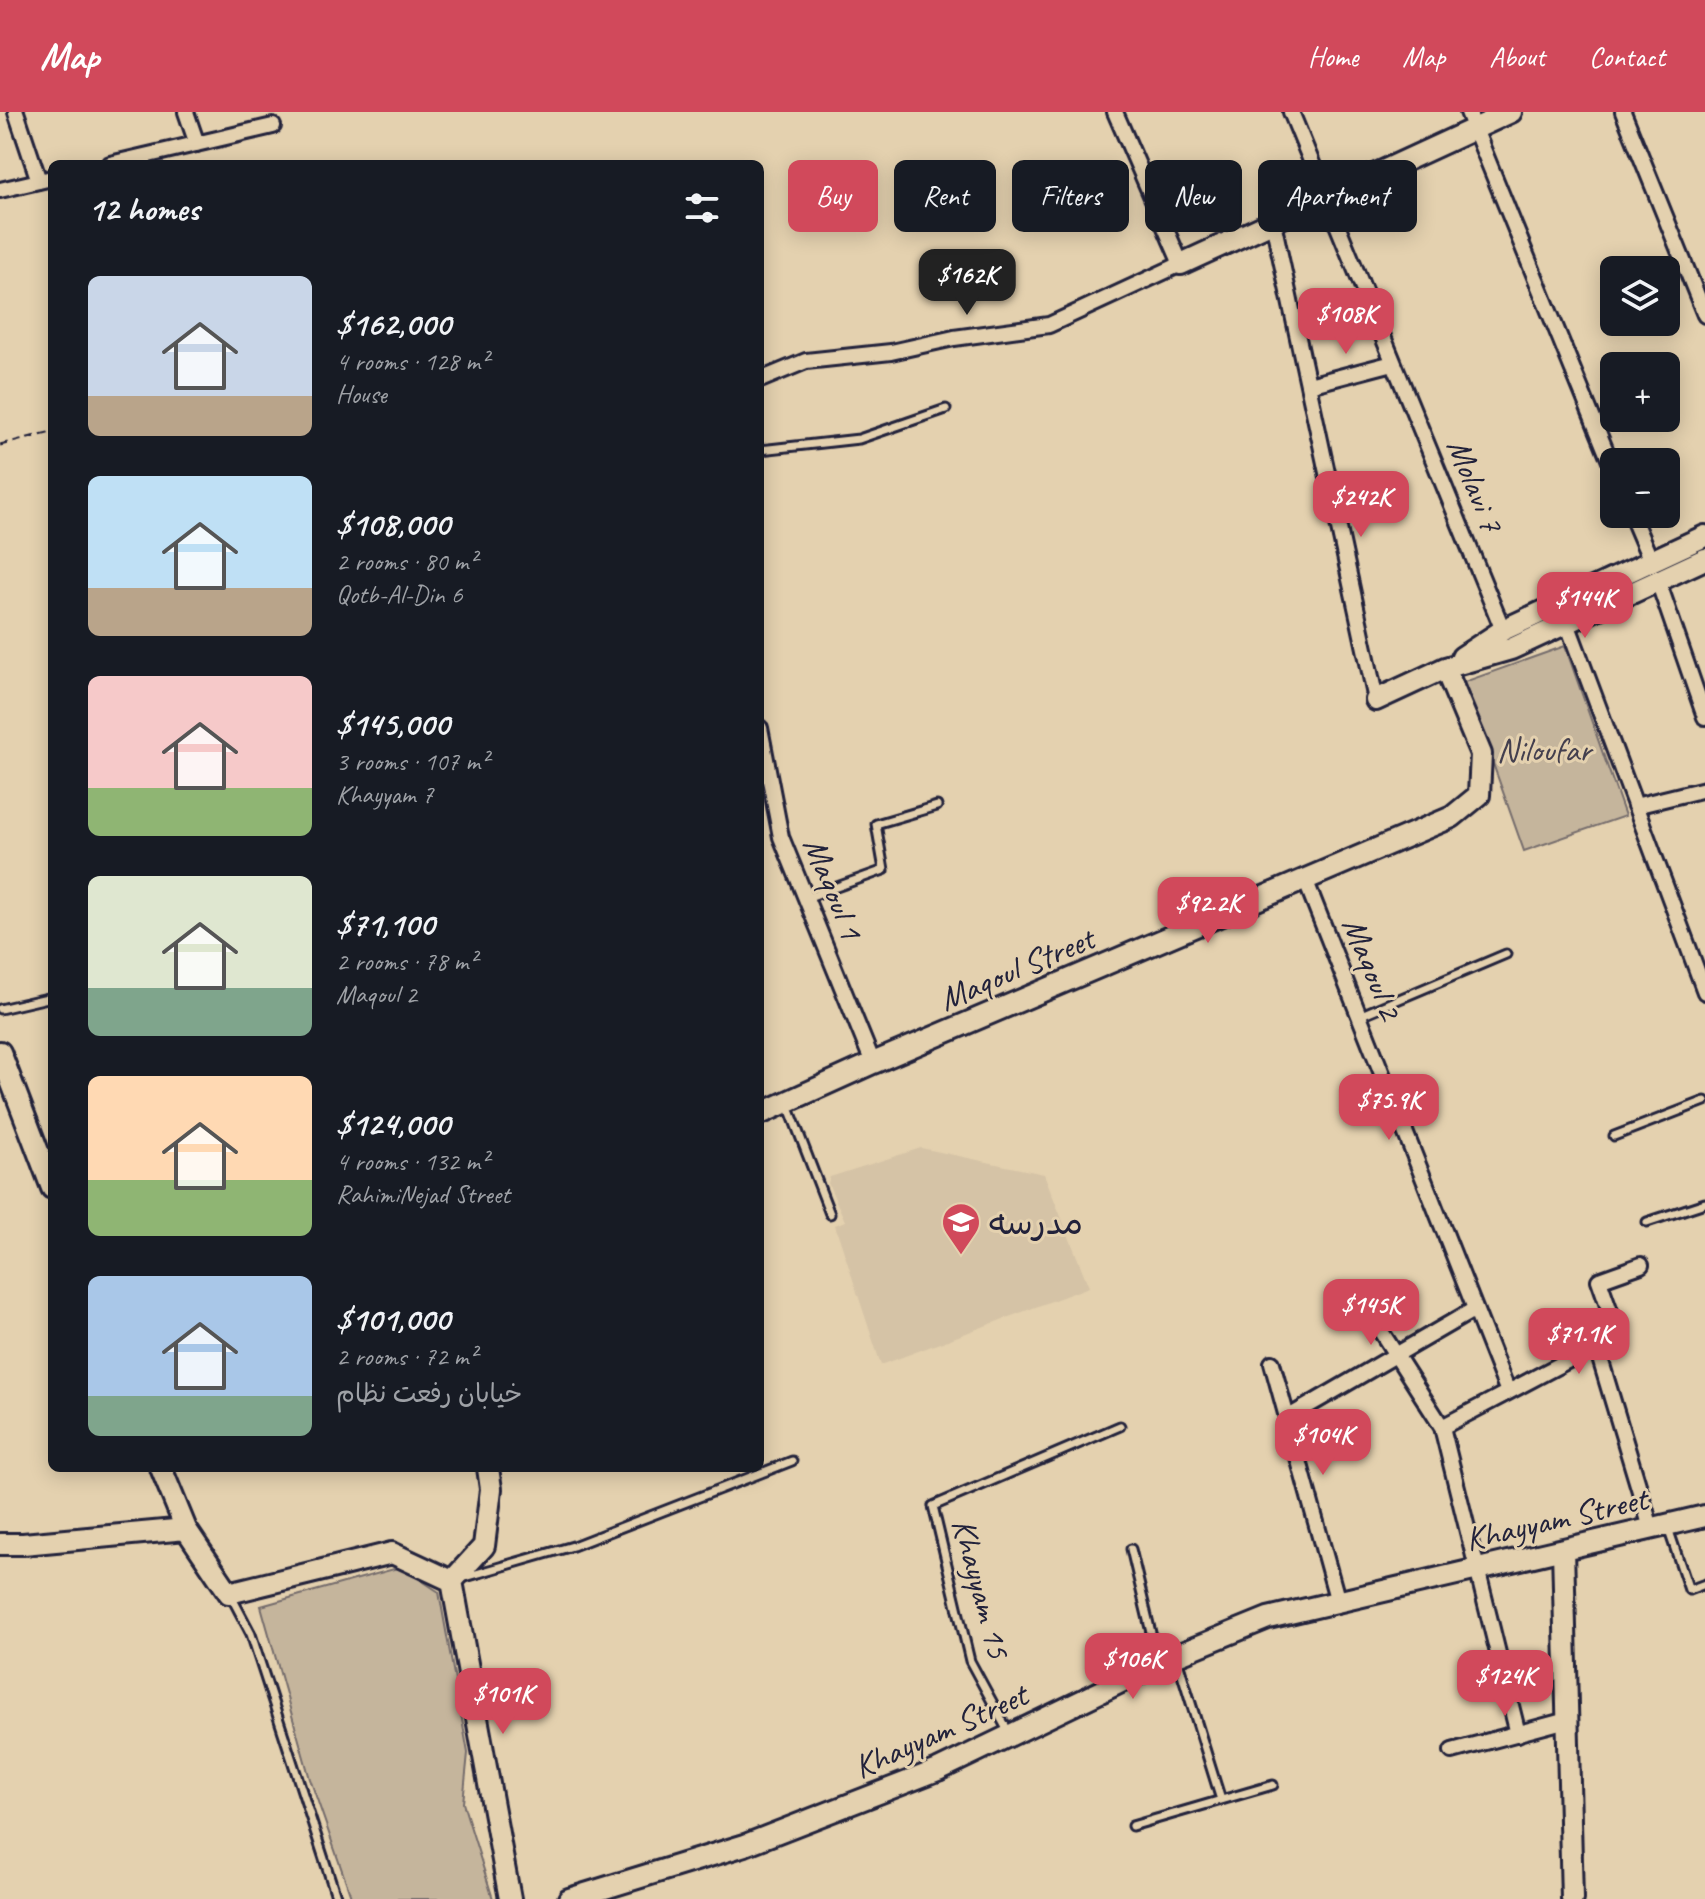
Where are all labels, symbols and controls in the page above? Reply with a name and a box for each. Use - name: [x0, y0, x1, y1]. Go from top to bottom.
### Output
- text: Map: [40, 33, 99, 80]
- text: Home: [1308, 39, 1358, 74]
- text: Map: [1402, 39, 1445, 74]
- text: About: [1489, 39, 1545, 74]
- text: Contact: [1589, 39, 1665, 74]
- chip: Buy: [788, 160, 878, 232]
- chip: Rent: [894, 160, 996, 232]
- chip: Filters: [1012, 160, 1129, 232]
- chip: New: [1145, 160, 1242, 232]
- chip: Apartment: [1258, 160, 1417, 232]
- icon: filters: [680, 186, 724, 230]
- text: 12 homes: [88, 187, 199, 230]
- pin: $162K: [911, 249, 1023, 317]
- map controls: [1600, 256, 1680, 528]
- button: layers: [1600, 256, 1680, 336]
- text: $162K: [937, 258, 997, 291]
- pin: $108K: [1290, 288, 1402, 356]
- text: $108K: [1316, 297, 1376, 330]
- text: $162,000: [336, 302, 451, 345]
- icon: home: [152, 308, 248, 404]
- text: 4 rooms · 128 m²: [336, 345, 488, 378]
- button: +: [1600, 352, 1680, 432]
- text: House: [336, 378, 387, 411]
- street label: Molavi 7: [1437, 432, 1514, 540]
- button: −: [1600, 448, 1680, 528]
- pin: $242K: [1305, 471, 1417, 539]
- text: $242K: [1331, 480, 1391, 513]
- text: $108,000: [336, 502, 450, 545]
- icon: home: [152, 508, 248, 604]
- text: 2 rooms · 80 m²: [336, 545, 477, 578]
- pin: $144K: [1529, 572, 1641, 640]
- text: Qotb-Al-Din 6: [336, 578, 463, 611]
- text: $144K: [1555, 581, 1615, 614]
- text: $145,000: [336, 702, 449, 745]
- icon: home: [152, 708, 248, 804]
- park label: Niloufar: [1497, 728, 1594, 771]
- text: 3 rooms · 107 m²: [336, 745, 488, 778]
- text: Khayyam 7: [336, 778, 433, 811]
- street label: Maqoul 1: [794, 831, 874, 947]
- pin: $92.2K: [1143, 877, 1273, 945]
- text: $92.2K: [1176, 886, 1240, 919]
- text: $71,100: [336, 902, 434, 945]
- icon: home: [152, 908, 248, 1004]
- street label: Maqoul 2: [1333, 911, 1413, 1028]
- street label: Maqoul Street: [932, 915, 1104, 1020]
- text: 2 rooms · 78 m²: [336, 945, 477, 978]
- text: Maqoul 2: [336, 978, 417, 1011]
- pin: $75.9K: [1324, 1074, 1454, 1142]
- text: $75.9K: [1357, 1083, 1421, 1116]
- text: $124,000: [336, 1102, 450, 1145]
- icon: home: [152, 1108, 248, 1204]
- text: 4 rooms · 132 m²: [336, 1145, 488, 1178]
- text: RahimiNejad Street: [336, 1178, 510, 1211]
- school or university icon: مدرسه: [940, 1201, 982, 1256]
- place label: مدرسه: [989, 1201, 1083, 1244]
- pin: $145K: [1315, 1279, 1427, 1347]
- text: $145K: [1341, 1288, 1401, 1321]
- text: $101,000: [336, 1297, 450, 1340]
- icon: home: [152, 1308, 248, 1404]
- pin: $71.1K: [1514, 1308, 1644, 1376]
- text: $71.1K: [1546, 1317, 1612, 1350]
- text: 2 rooms · 72 m²: [336, 1340, 477, 1373]
- text: خیابان رفعت نظام: [336, 1377, 522, 1410]
- pin: $104K: [1267, 1409, 1379, 1477]
- text: $104K: [1293, 1418, 1353, 1451]
- street label: Khayyam Street: [1461, 1476, 1655, 1560]
- street label: Khayyam 15: [942, 1514, 1021, 1664]
- pin: $106K: [1077, 1633, 1189, 1701]
- text: $106K: [1103, 1642, 1163, 1675]
- pin: $124K: [1449, 1650, 1561, 1718]
- text: $124K: [1475, 1659, 1535, 1692]
- pin: $101K: [447, 1668, 559, 1736]
- street label: Khayyam Street: [847, 1672, 1037, 1788]
- text: $101K: [473, 1677, 533, 1710]

